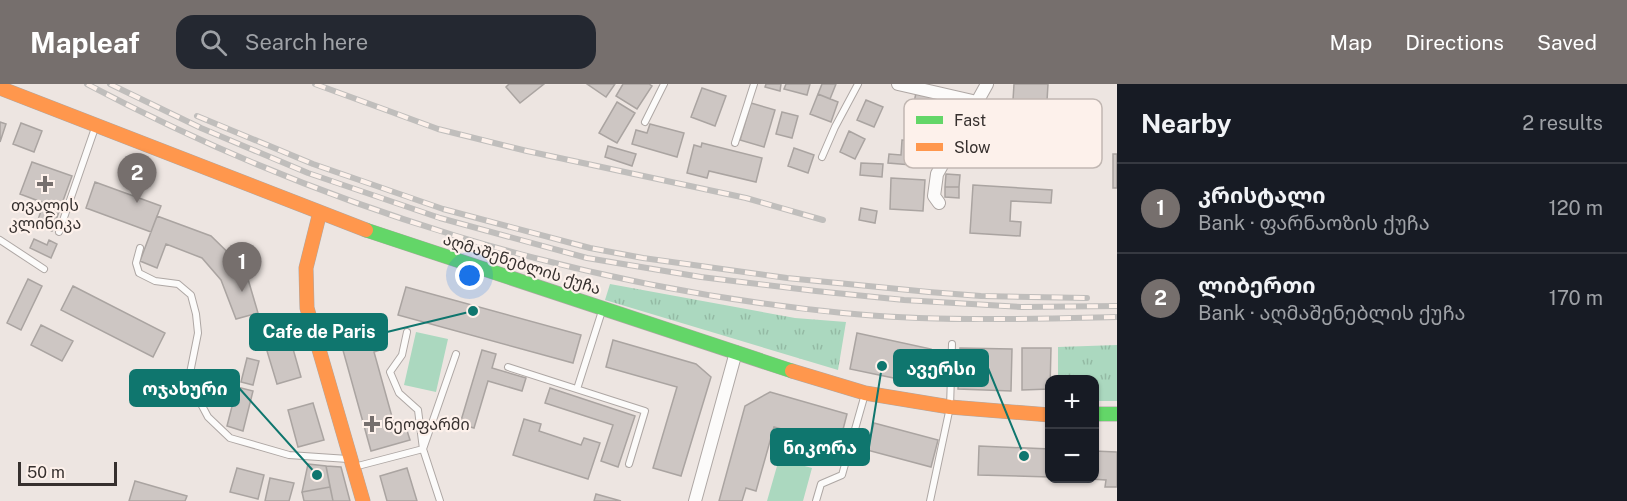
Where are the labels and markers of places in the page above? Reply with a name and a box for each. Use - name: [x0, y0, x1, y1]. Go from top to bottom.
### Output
- pin: 2: [118, 154, 156, 203]
- marker: თვალის კლინიკა: [36, 175, 54, 193]
- place label: თვალის კლინიკა: [9, 196, 81, 234]
- pin: 1: [222, 242, 262, 292]
- callout: Cafe de Paris: [250, 314, 387, 350]
- callout: ავერსი: [894, 350, 988, 386]
- callout: ოჯახური: [130, 370, 239, 406]
- place label: ნეოფარმი: [384, 415, 470, 434]
- marker: ნეოფარმი: [365, 417, 379, 431]
- callout: ნიკორა: [771, 429, 869, 465]

